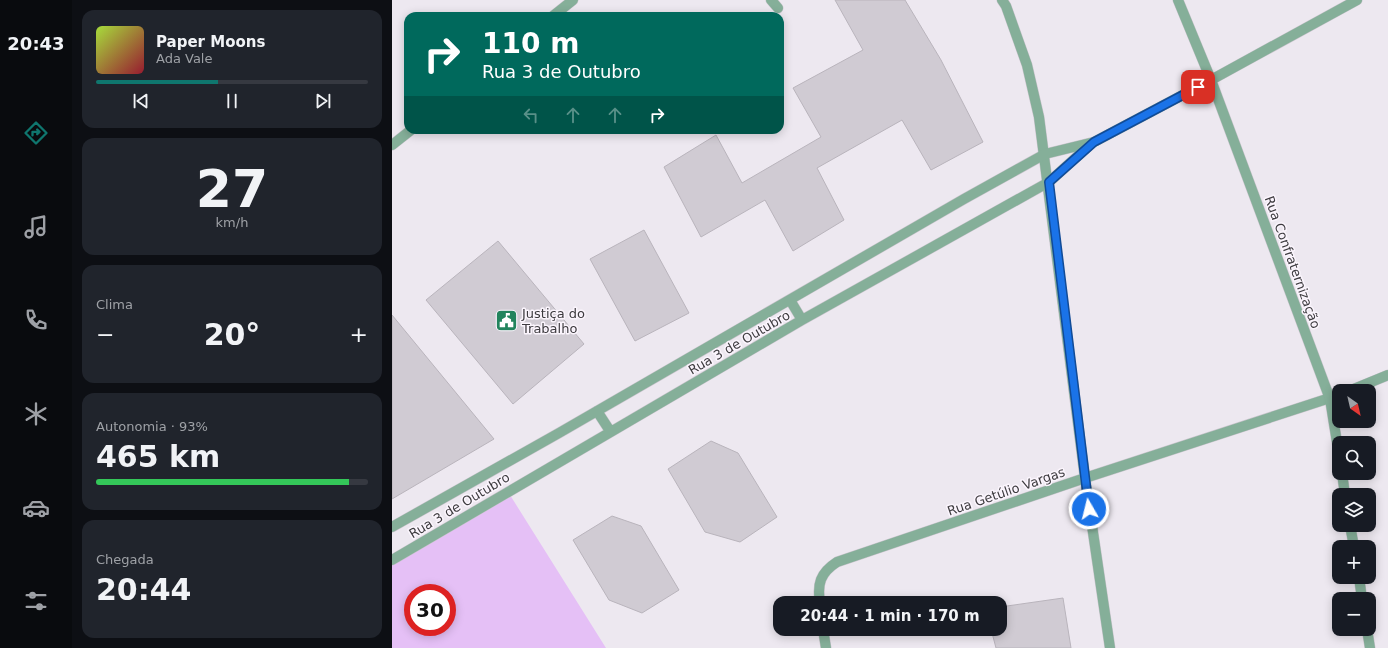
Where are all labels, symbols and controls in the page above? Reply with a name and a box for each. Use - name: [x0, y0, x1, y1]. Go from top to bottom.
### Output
- text: 110 m: [482, 27, 579, 60]
- icon: right: [416, 28, 468, 80]
- text: 20:43: [7, 33, 65, 54]
- text: Paper Moons: [156, 33, 265, 51]
- text: Ada Vale: [156, 51, 212, 66]
- text: Rua 3 de Outubro: [482, 61, 641, 82]
- pin: [1181, 70, 1215, 104]
- icon: arrive: [1187, 76, 1209, 98]
- icon: previous: [130, 90, 152, 112]
- icon: pause: [221, 90, 243, 112]
- icon: next: [312, 90, 334, 112]
- icon: left: [520, 104, 542, 126]
- icon: ahead: [562, 104, 584, 126]
- icon: ahead: [604, 104, 626, 126]
- icon: right: [646, 104, 668, 126]
- icon: directions: [22, 119, 50, 147]
- text: 27: [196, 159, 268, 219]
- street label: Rua Confraternização: [1262, 194, 1324, 330]
- icon: music: [22, 213, 50, 241]
- text: km/h: [216, 215, 248, 230]
- text: Clima: [96, 297, 133, 312]
- icon: phone: [22, 306, 50, 334]
- place label: Justiça do Trabalho: [521, 306, 585, 336]
- public building icon: Justiça do Trabalho: [494, 307, 520, 333]
- street label: Rua 3 de Outubro: [686, 307, 793, 378]
- text: 20°: [204, 317, 260, 352]
- text: −: [96, 322, 114, 347]
- text: +: [350, 322, 368, 347]
- north arrow: [1332, 384, 1376, 428]
- map controls: [1332, 384, 1376, 636]
- icon: climate: [22, 400, 50, 428]
- text: Autonomia · 93%: [96, 419, 208, 434]
- button: search: [1332, 436, 1376, 480]
- text: 465 km: [96, 439, 220, 474]
- street label: Rua Getúlio Vargas: [945, 464, 1067, 519]
- street label: Rua 3 de Outubro: [406, 469, 512, 541]
- position arrow: [1068, 488, 1110, 530]
- button: layers: [1332, 488, 1376, 532]
- icon: car: [22, 494, 50, 522]
- button: +: [1332, 540, 1376, 584]
- text: Chegada: [96, 552, 154, 567]
- text: 20:44: [96, 572, 192, 607]
- speed limit sign: 30: [404, 584, 456, 636]
- icon: filters: [22, 587, 50, 615]
- button: −: [1332, 592, 1376, 636]
- text: 20:44 · 1 min · 170 m: [800, 607, 980, 625]

